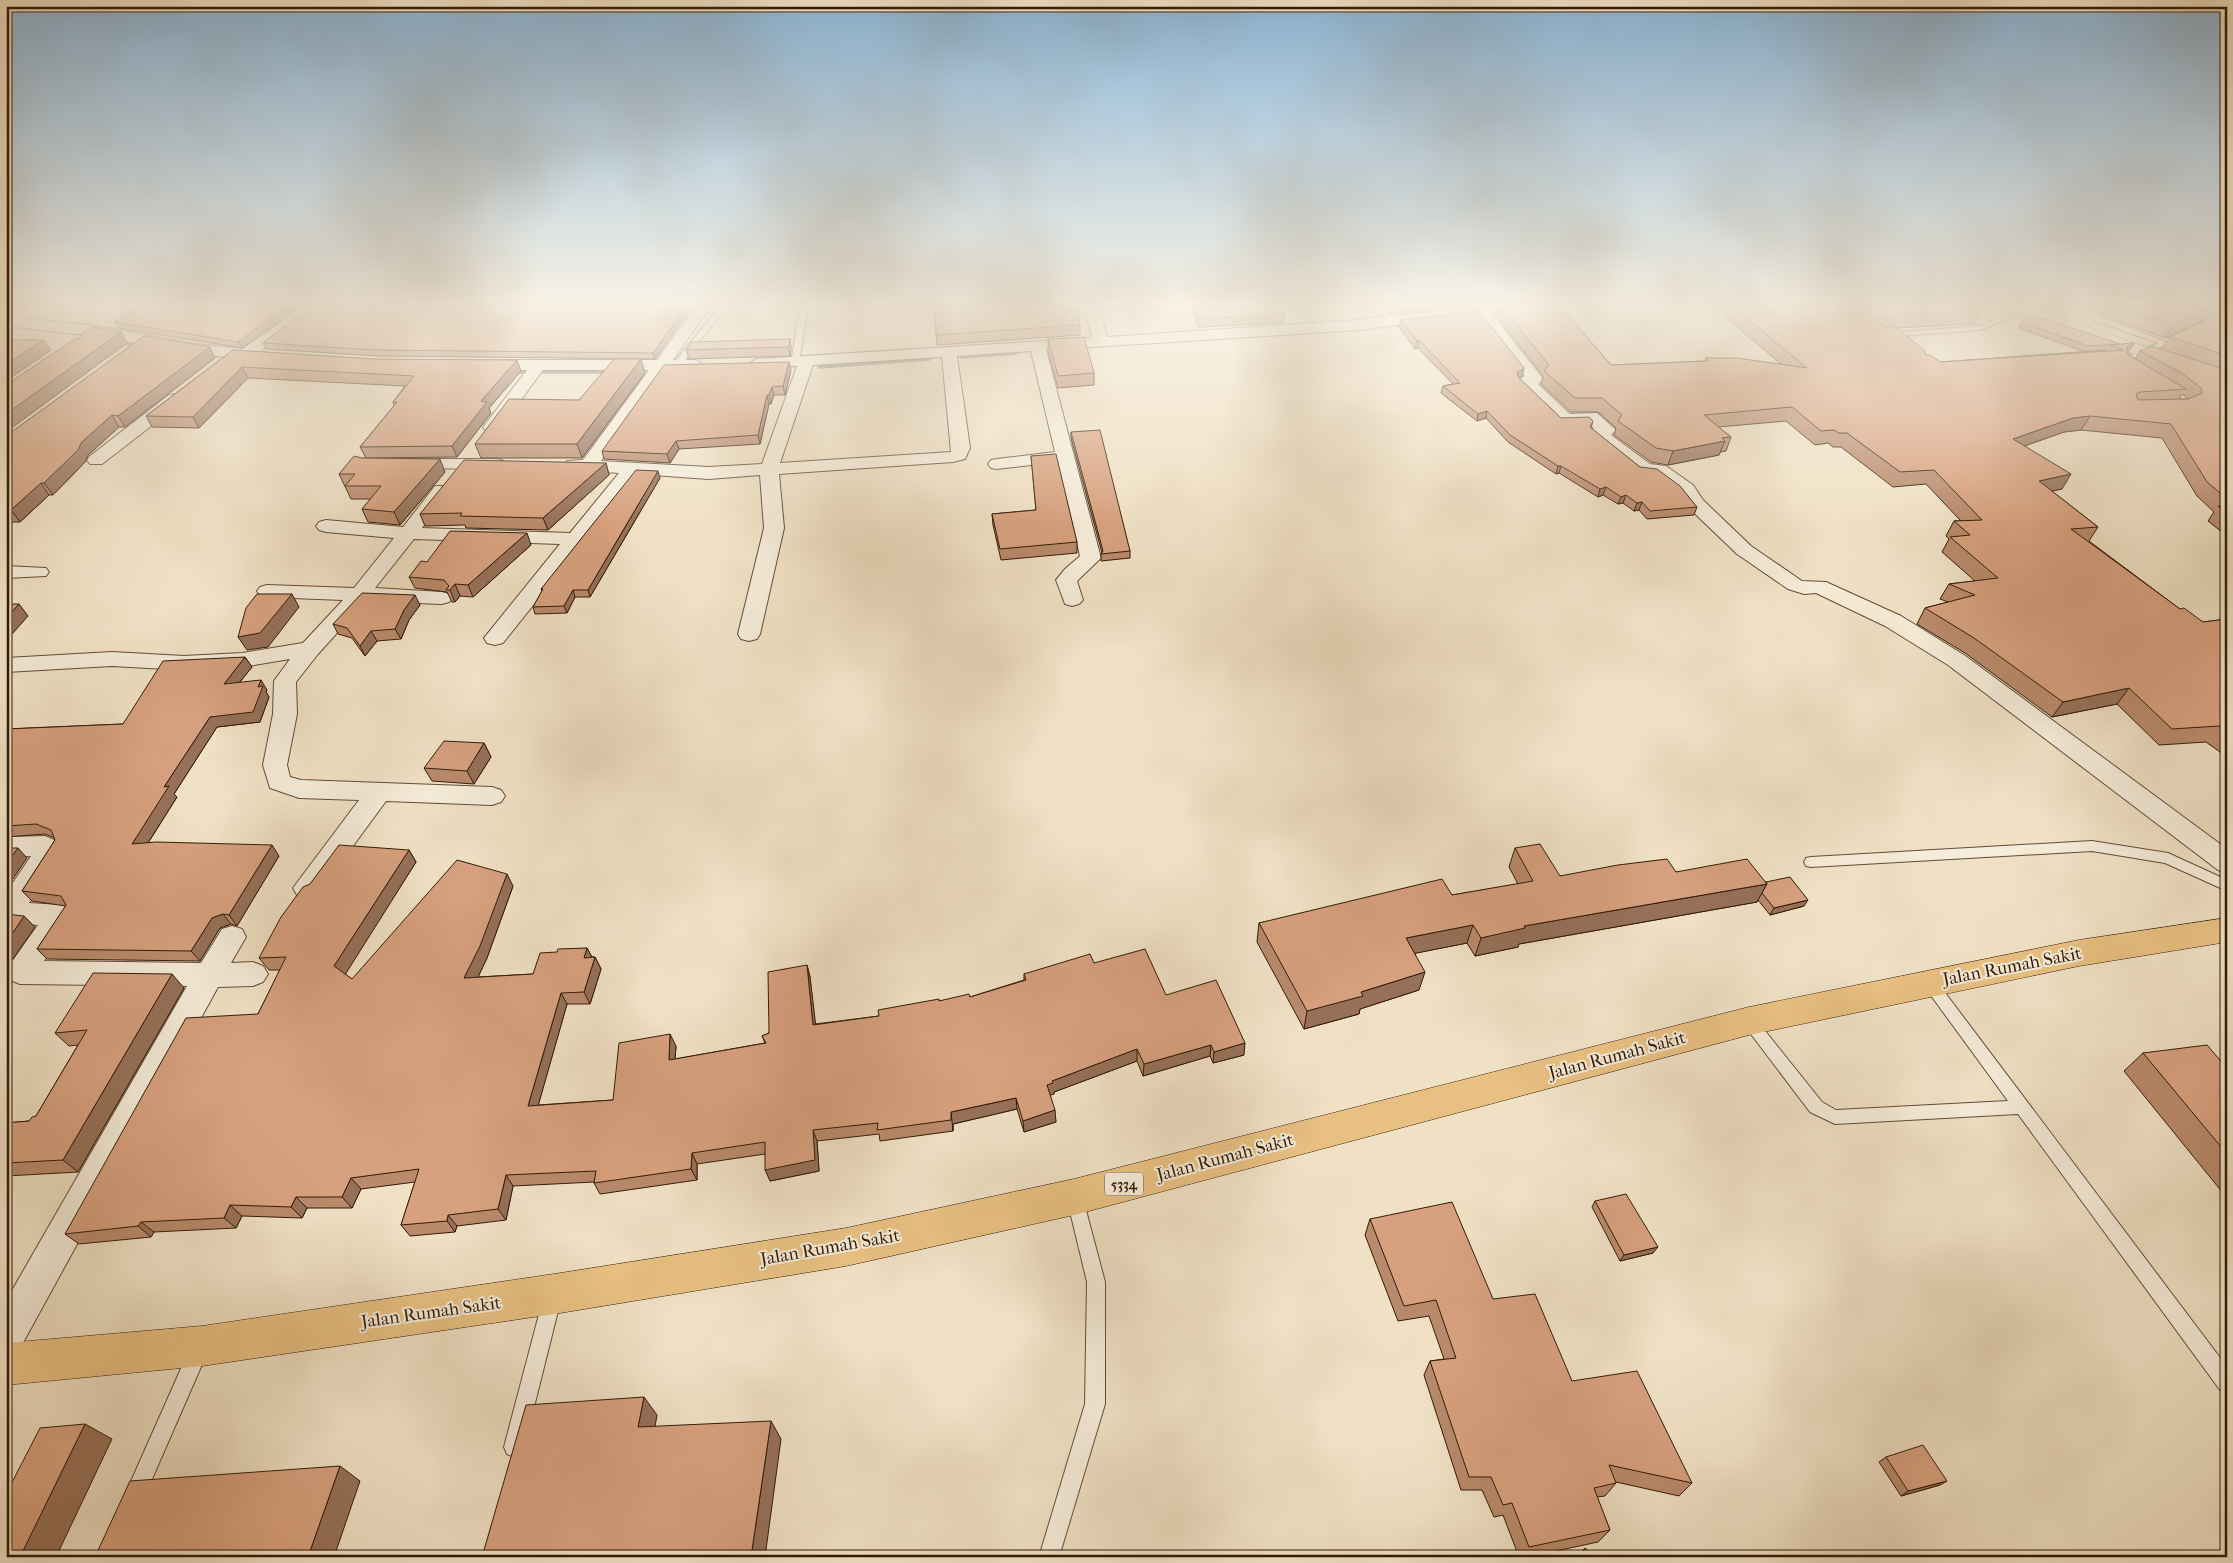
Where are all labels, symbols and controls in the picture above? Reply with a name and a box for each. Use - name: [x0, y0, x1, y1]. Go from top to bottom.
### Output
- street label: Jalan Rumah Sakit: [1939, 943, 2084, 991]
- street label: Jalan Rumah Sakit: [1544, 1027, 1689, 1084]
- street label: Jalan Rumah Sakit: [1152, 1129, 1297, 1186]
- road number: 5334: [1105, 1172, 1143, 1196]
- street label: Jalan Rumah Sakit: [757, 1225, 902, 1270]
- street label: Jalan Rumah Sakit: [358, 1292, 503, 1333]

